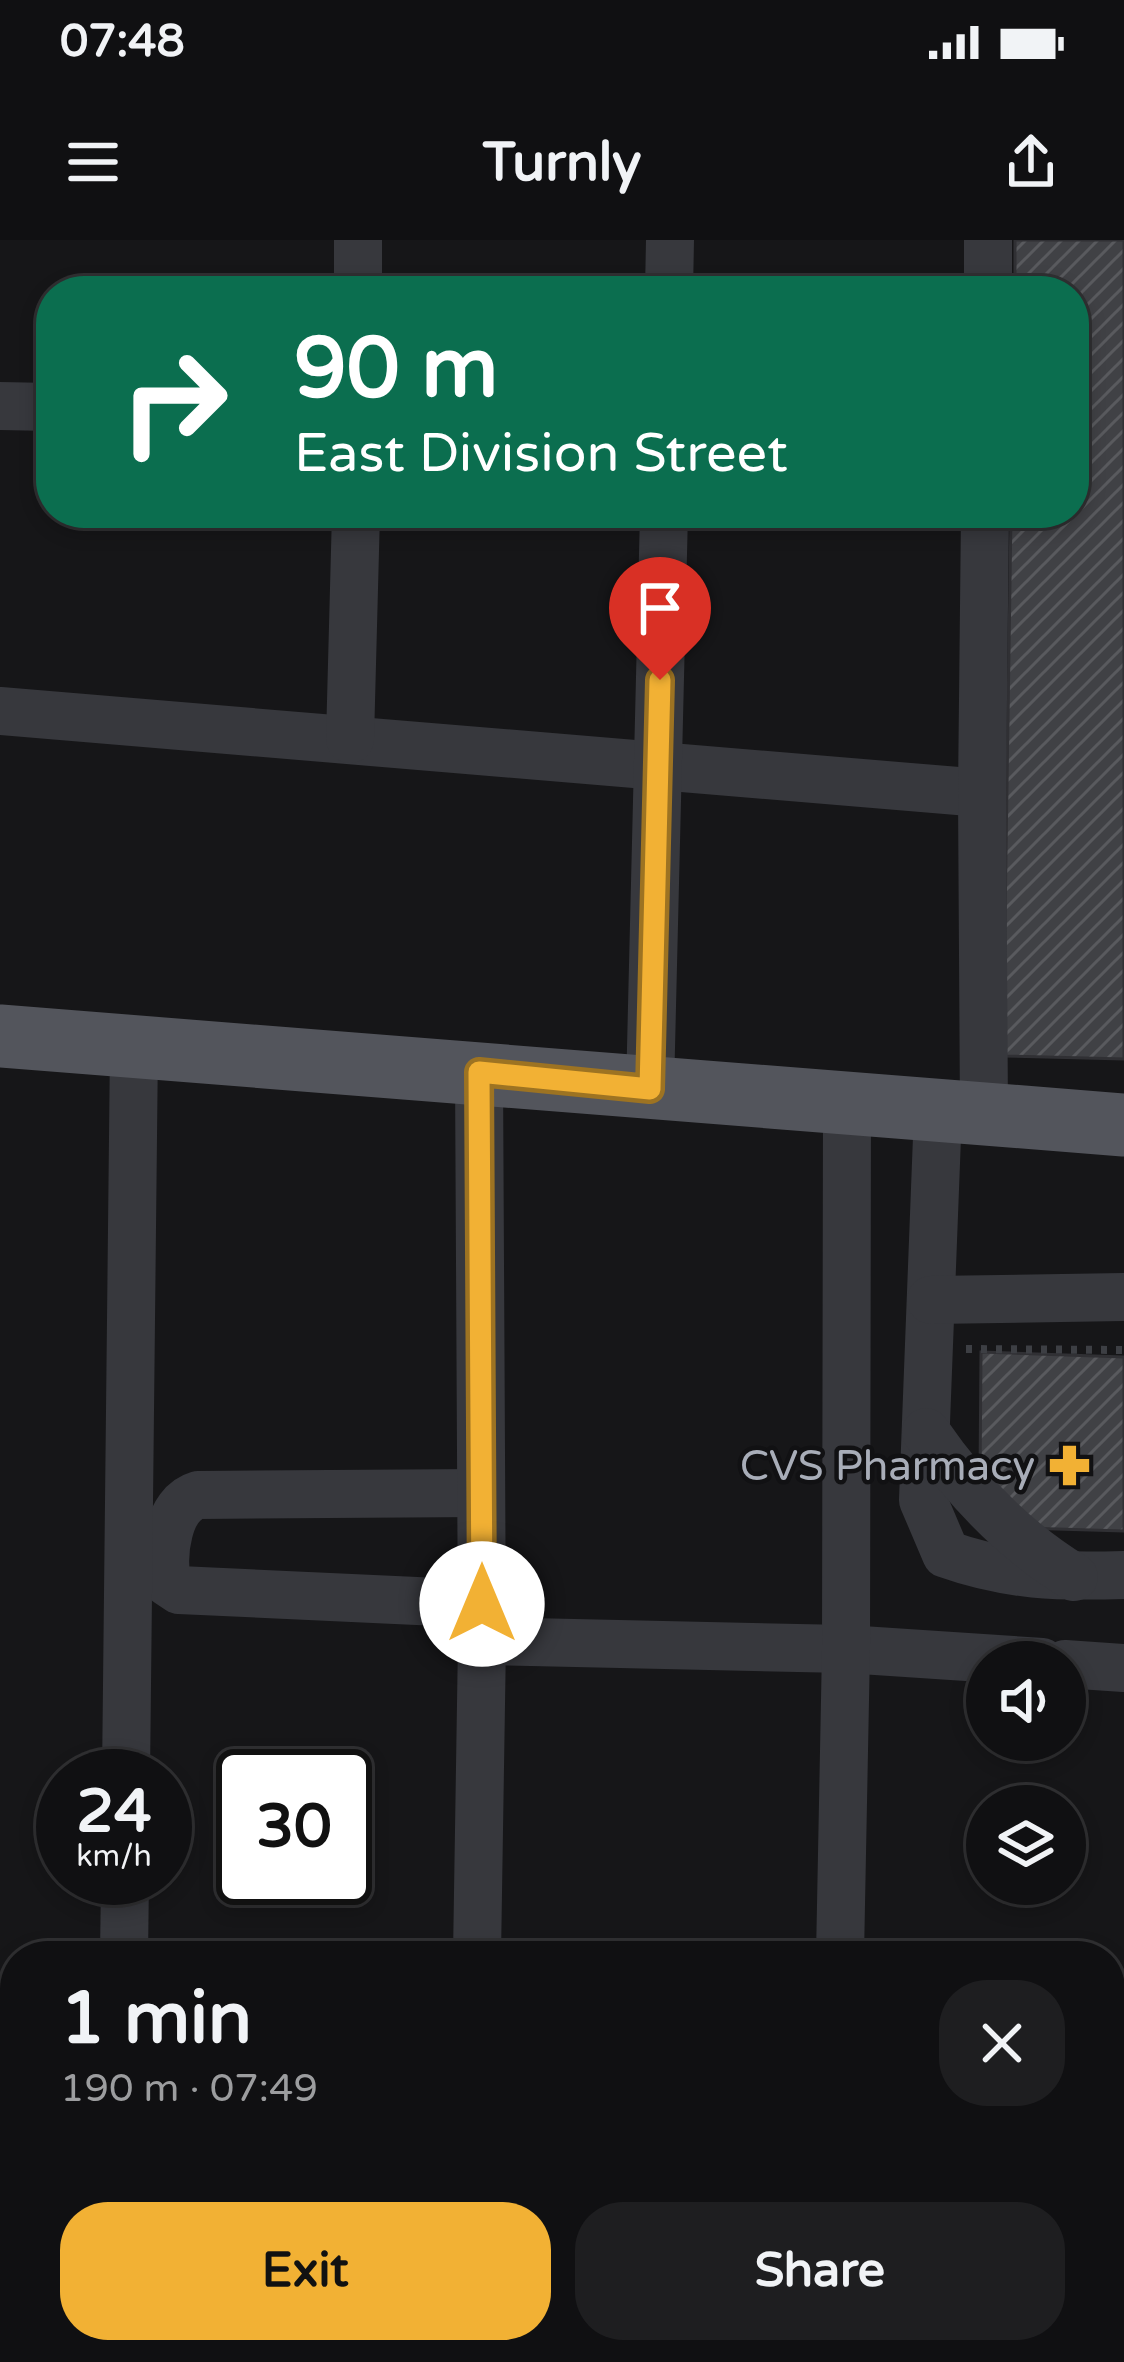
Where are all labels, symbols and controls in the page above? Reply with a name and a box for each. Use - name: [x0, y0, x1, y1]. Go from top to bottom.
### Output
- text: 07:48: [60, 15, 185, 69]
- icon: menu: [60, 129, 126, 195]
- icon: share: [998, 129, 1064, 195]
- text: Turnly: [483, 130, 641, 195]
- text: 90 m: [294, 319, 498, 420]
- icon: right: [96, 324, 252, 480]
- text: East Division Street: [294, 421, 788, 486]
- pin: [609, 557, 711, 680]
- icon: arrive: [627, 575, 693, 641]
- place label: CVS Pharmacy: [740, 1441, 1035, 1492]
- pharmacy icon: CVS Pharmacy: [1046, 1443, 1092, 1489]
- position arrow: [419, 1541, 545, 1667]
- map controls: [966, 1641, 1086, 1905]
- button: sound: [966, 1641, 1086, 1761]
- speed limit sign: 30: [216, 1749, 372, 1905]
- text: 24: [76, 1776, 152, 1848]
- button: layers: [966, 1785, 1086, 1905]
- text: km/h: [76, 1838, 152, 1875]
- text: 1 min: [60, 1976, 252, 2063]
- button: close: [939, 1980, 1065, 2106]
- text: 190 m · 07:49: [60, 2065, 318, 2112]
- button: Exit: [60, 2202, 551, 2340]
- button: Share: [575, 2202, 1065, 2340]

